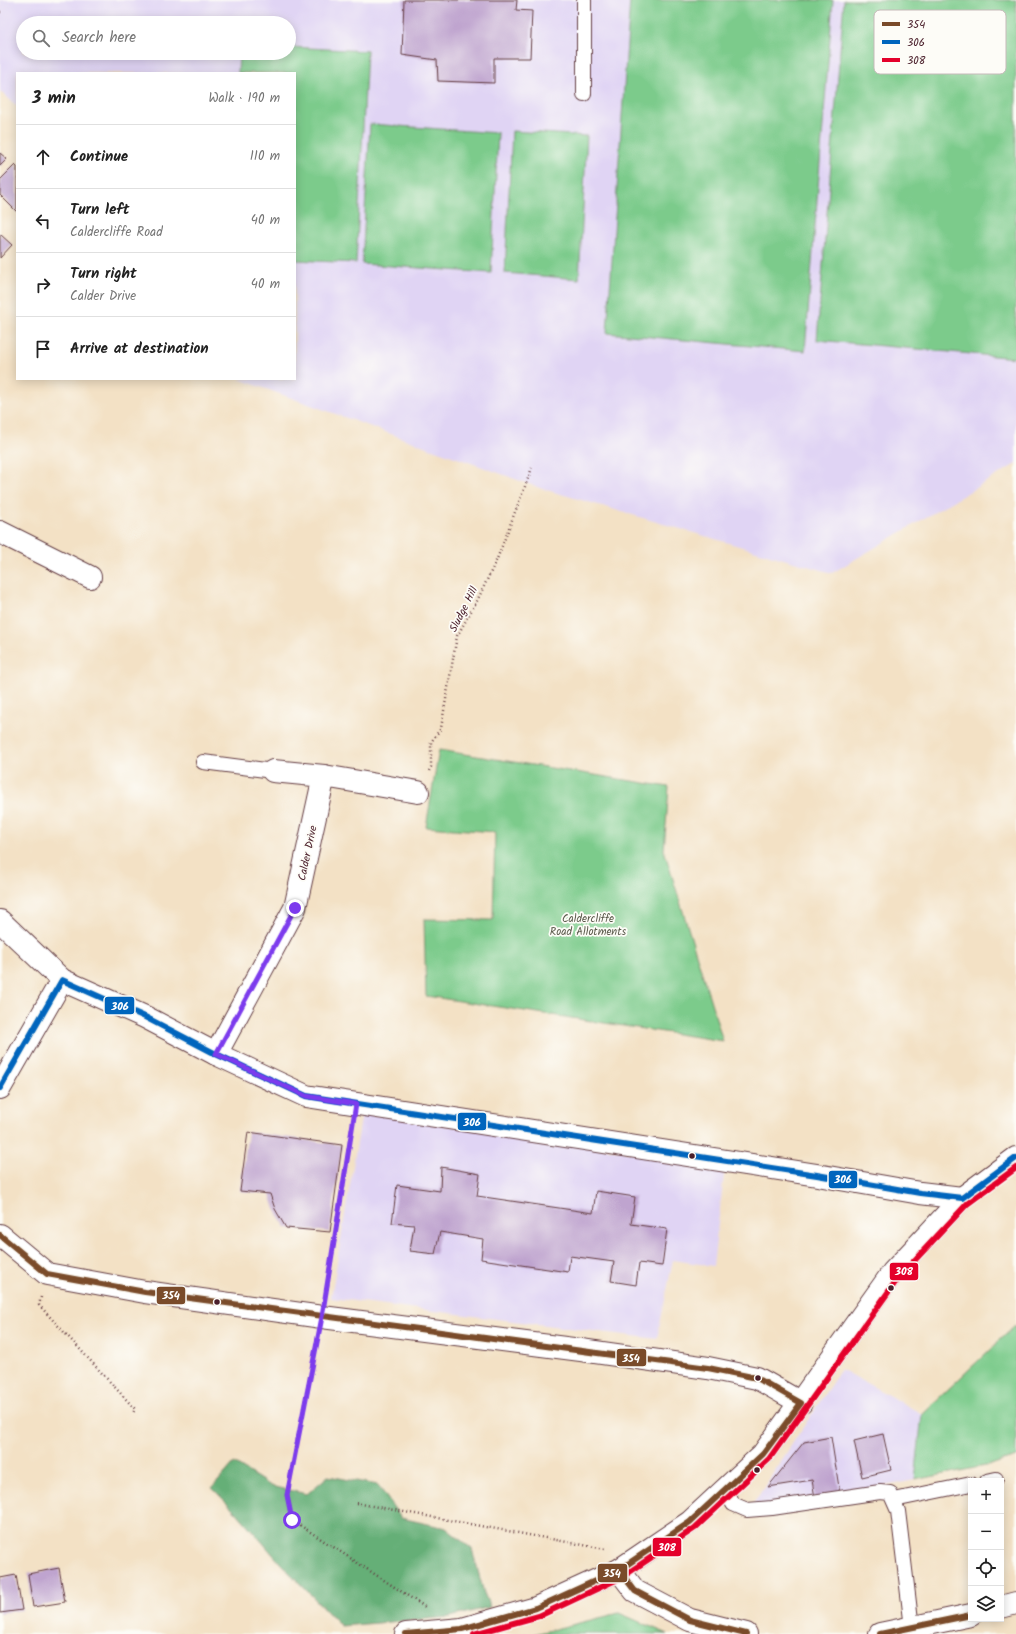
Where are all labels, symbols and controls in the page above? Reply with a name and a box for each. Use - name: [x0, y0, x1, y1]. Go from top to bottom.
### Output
- legend: [874, 10, 1006, 74]
- search box: [16, 16, 296, 60]
- text: 354: [907, 16, 925, 34]
- text: Search here: [62, 26, 136, 50]
- icon: search: [30, 27, 52, 49]
- text: 306: [907, 34, 925, 52]
- text: 308: [907, 52, 926, 70]
- text: 3 min: [32, 85, 76, 112]
- text: Walk · 190 m: [208, 88, 280, 109]
- text: Continue: [70, 145, 128, 169]
- icon: ahead: [32, 146, 54, 168]
- text: 110 m: [250, 146, 280, 167]
- text: Turn left: [70, 198, 130, 222]
- icon: left: [32, 210, 54, 232]
- text: 40 m: [251, 210, 280, 231]
- text: Caldercliffe Road: [70, 222, 163, 243]
- text: Turn right: [70, 262, 137, 286]
- icon: right: [32, 274, 54, 296]
- text: 40 m: [251, 274, 280, 295]
- text: Calder Drive: [70, 286, 136, 307]
- text: Arrive at destination: [70, 337, 209, 361]
- icon: arrive: [32, 338, 54, 360]
- street label: Sludge Hill: [445, 583, 483, 635]
- street label: Calder Drive: [293, 824, 323, 882]
- route end: [286, 899, 304, 917]
- park label: Caldercliffe Road Allotments: [550, 910, 626, 941]
- line badge: 306: [104, 996, 135, 1015]
- text: 306: [110, 998, 129, 1016]
- line badge: 306: [457, 1112, 487, 1131]
- text: 306: [462, 1114, 481, 1132]
- unlabelled marker: [687, 1151, 697, 1161]
- line badge: 306: [828, 1170, 858, 1189]
- text: 306: [833, 1171, 852, 1189]
- line badge: 308: [889, 1262, 919, 1281]
- text: 308: [894, 1263, 914, 1281]
- unlabelled marker: [886, 1283, 896, 1293]
- line badge: 354: [156, 1286, 186, 1305]
- text: 354: [161, 1287, 180, 1305]
- unlabelled marker: [212, 1297, 222, 1307]
- line badge: 354: [616, 1348, 647, 1367]
- text: 354: [621, 1350, 640, 1368]
- unlabelled marker: [753, 1373, 763, 1383]
- unlabelled marker: [752, 1465, 762, 1475]
- map controls: [968, 1478, 1004, 1622]
- button: +: [968, 1478, 1004, 1514]
- route start: [283, 1511, 301, 1529]
- button: −: [968, 1514, 1004, 1550]
- line badge: 308: [652, 1537, 682, 1557]
- text: 308: [657, 1539, 677, 1557]
- button: locate: [968, 1550, 1004, 1586]
- line badge: 354: [597, 1563, 628, 1583]
- text: 354: [602, 1565, 621, 1583]
- button: layers: [968, 1586, 1004, 1622]

